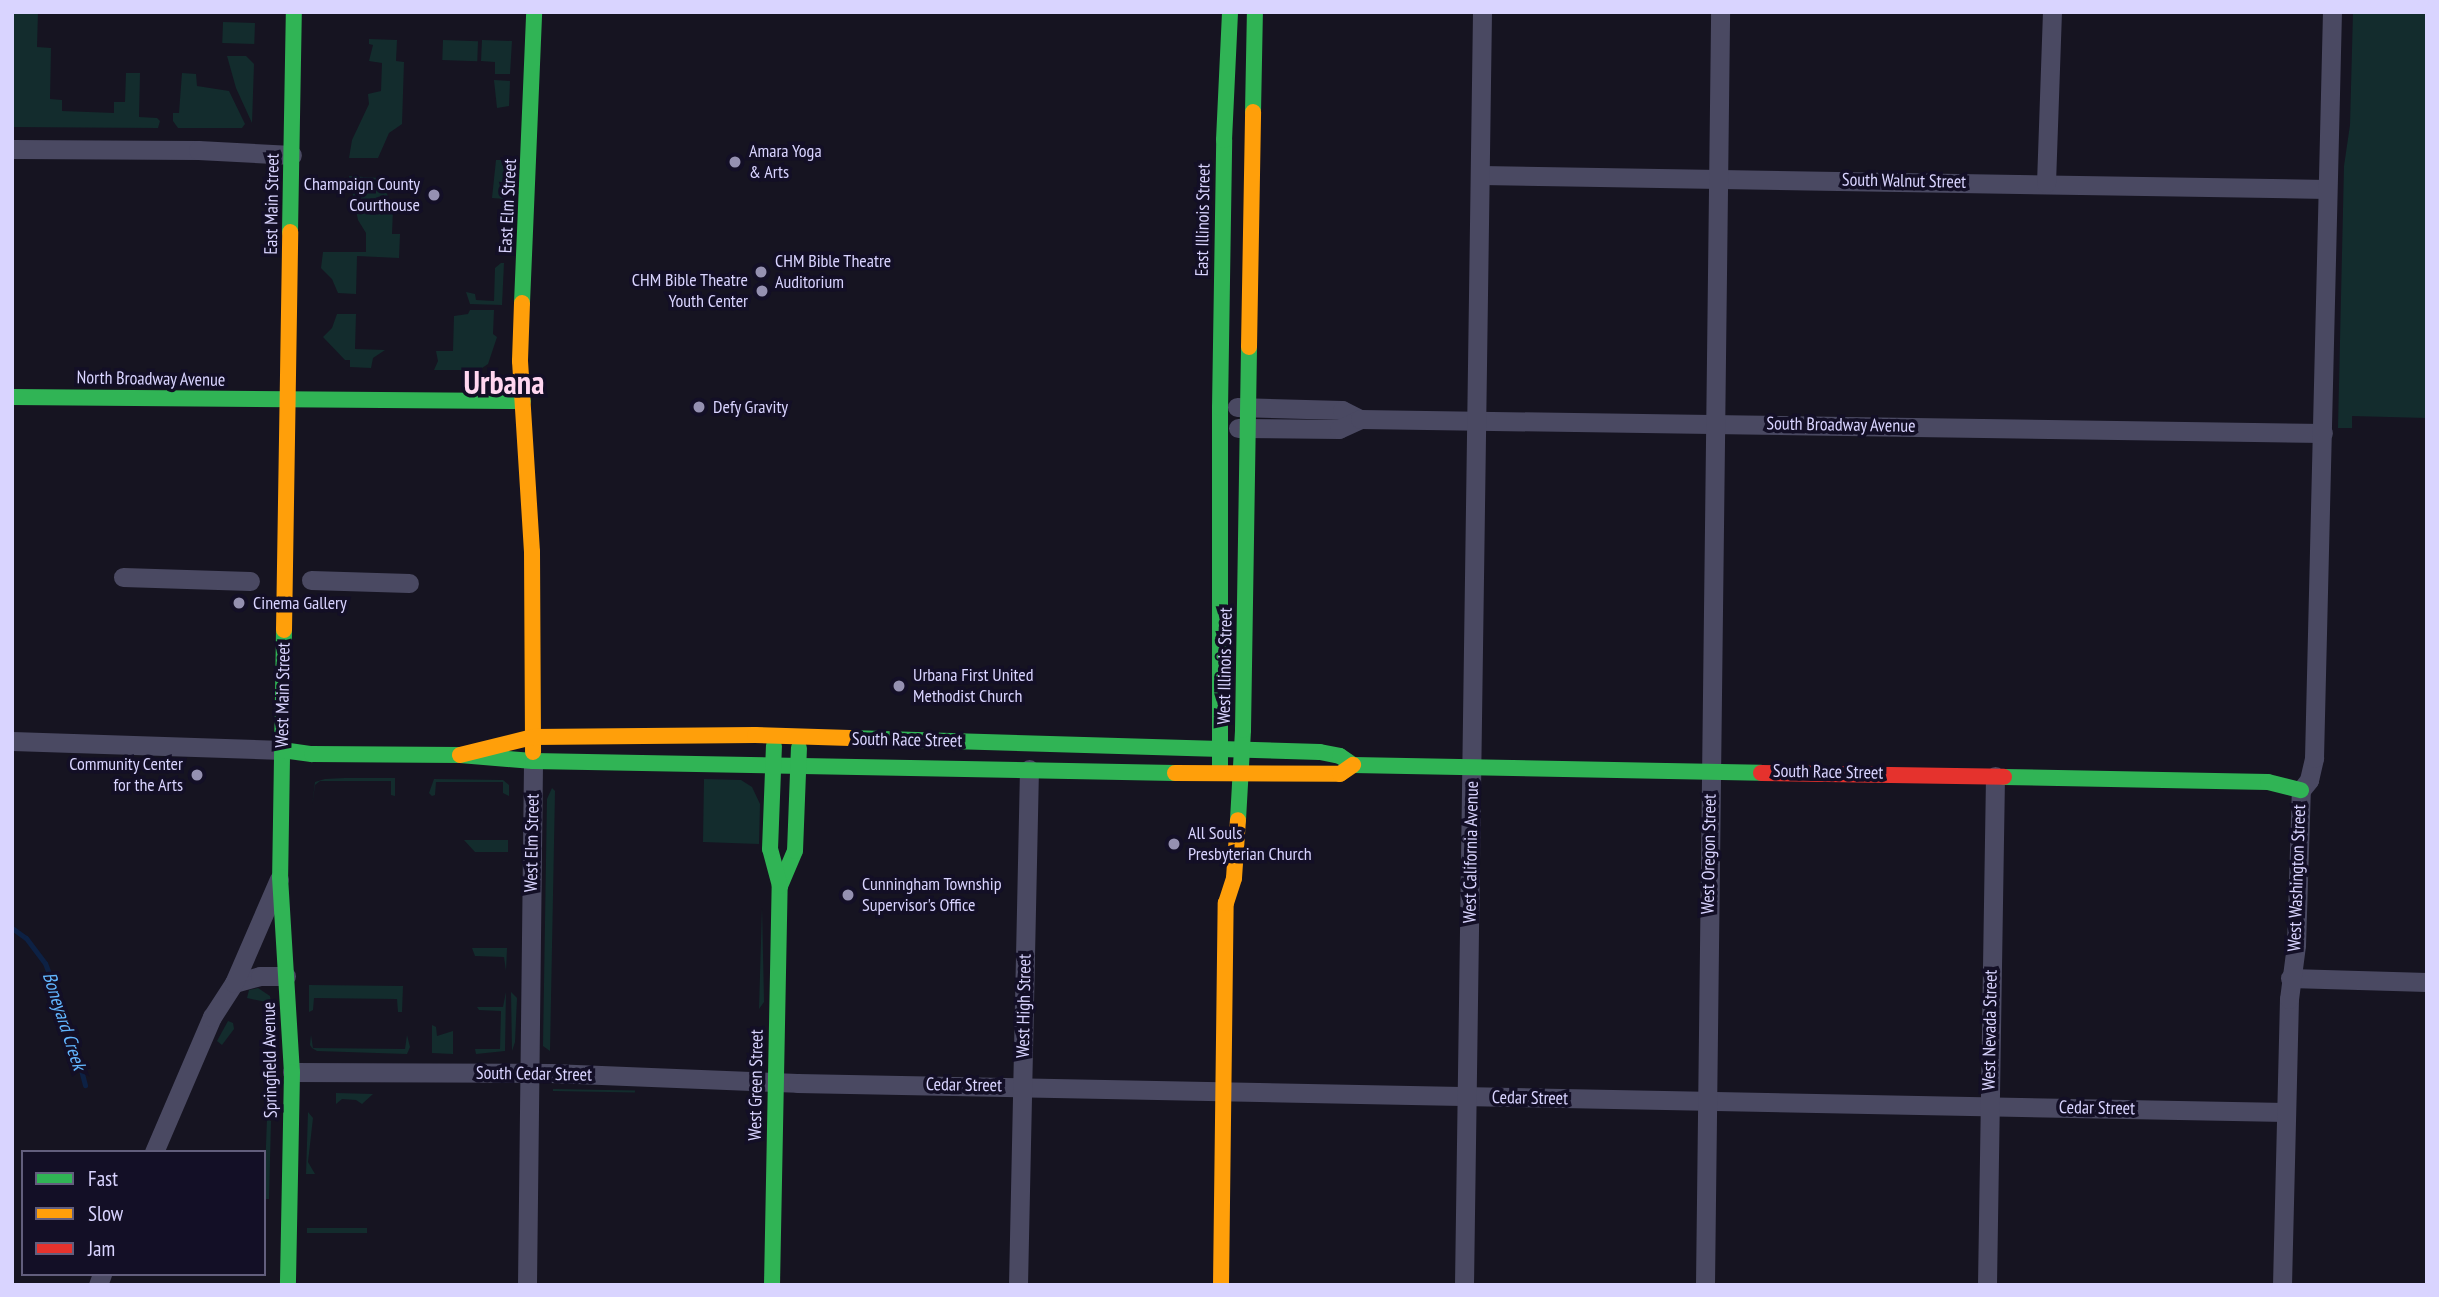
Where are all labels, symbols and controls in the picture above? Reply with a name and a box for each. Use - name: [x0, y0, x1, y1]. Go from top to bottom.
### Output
- place label: Amara Yoga & Arts: [749, 141, 822, 184]
- street label: East Main Street: [260, 153, 284, 255]
- marker: Amara Yoga & Arts: [727, 154, 743, 170]
- street label: East Elm Street: [495, 158, 521, 254]
- street label: East Illinois Street: [1191, 163, 1215, 277]
- street label: South Walnut Street: [1842, 169, 1966, 193]
- place label: Champaign County Courthouse: [304, 174, 420, 216]
- marker: Champaign County Courthouse: [426, 187, 442, 203]
- place label: CHM Bible Theatre Auditorium: [775, 251, 892, 294]
- marker: CHM Bible Theatre Auditorium: [753, 264, 769, 280]
- place label: CHM Bible Theatre Youth Center: [631, 270, 748, 312]
- marker: CHM Bible Theatre Youth Center: [754, 283, 770, 299]
- district label: Urbana: [464, 363, 544, 401]
- street label: North Broadway Avenue: [76, 367, 226, 391]
- place label: Defy Gravity: [713, 396, 789, 418]
- marker: Defy Gravity: [691, 399, 707, 415]
- street label: South Broadway Avenue: [1766, 413, 1916, 437]
- place label: Cinema Gallery: [253, 592, 347, 614]
- marker: Cinema Gallery: [231, 595, 247, 611]
- street label: West Illinois Street: [1213, 607, 1237, 725]
- street label: West Main Street: [271, 642, 295, 748]
- place label: Urbana First United Methodist Church: [913, 665, 1034, 708]
- marker: Urbana First United Methodist Church: [891, 678, 907, 694]
- street label: South Race Street: [852, 728, 962, 752]
- place label: Community Center for the Arts: [69, 754, 183, 796]
- street label: South Race Street: [1773, 760, 1883, 784]
- marker: Community Center for the Arts: [189, 767, 205, 783]
- street label: West California Avenue: [1459, 781, 1483, 923]
- street label: West Elm Street: [520, 794, 544, 892]
- street label: West Oregon Street: [1697, 794, 1721, 914]
- street label: West Washington Street: [2284, 804, 2310, 952]
- place label: All Souls Presbyterian Church: [1188, 823, 1312, 866]
- marker: All Souls Presbyterian Church: [1166, 836, 1182, 852]
- place label: Cunningham Township Supervisor's Office: [862, 874, 1002, 917]
- marker: Cunningham Township Supervisor's Office: [840, 887, 856, 903]
- street label: West High Street: [1012, 954, 1036, 1058]
- water label: Boneyard Creek: [37, 969, 91, 1073]
- street label: West Nevada Street: [1978, 969, 2002, 1091]
- street label: Springfield Avenue: [258, 1001, 282, 1119]
- street label: West Green Street: [744, 1029, 768, 1141]
- street label: South Cedar Street: [476, 1062, 592, 1086]
- street label: Cedar Street: [926, 1074, 1002, 1096]
- street label: Cedar Street: [1492, 1087, 1568, 1109]
- street label: Cedar Street: [2059, 1097, 2135, 1119]
- legend: [21, 1150, 266, 1276]
- text: Fast: [88, 1165, 118, 1192]
- text: Slow: [88, 1200, 123, 1227]
- text: Jam: [88, 1235, 115, 1262]

